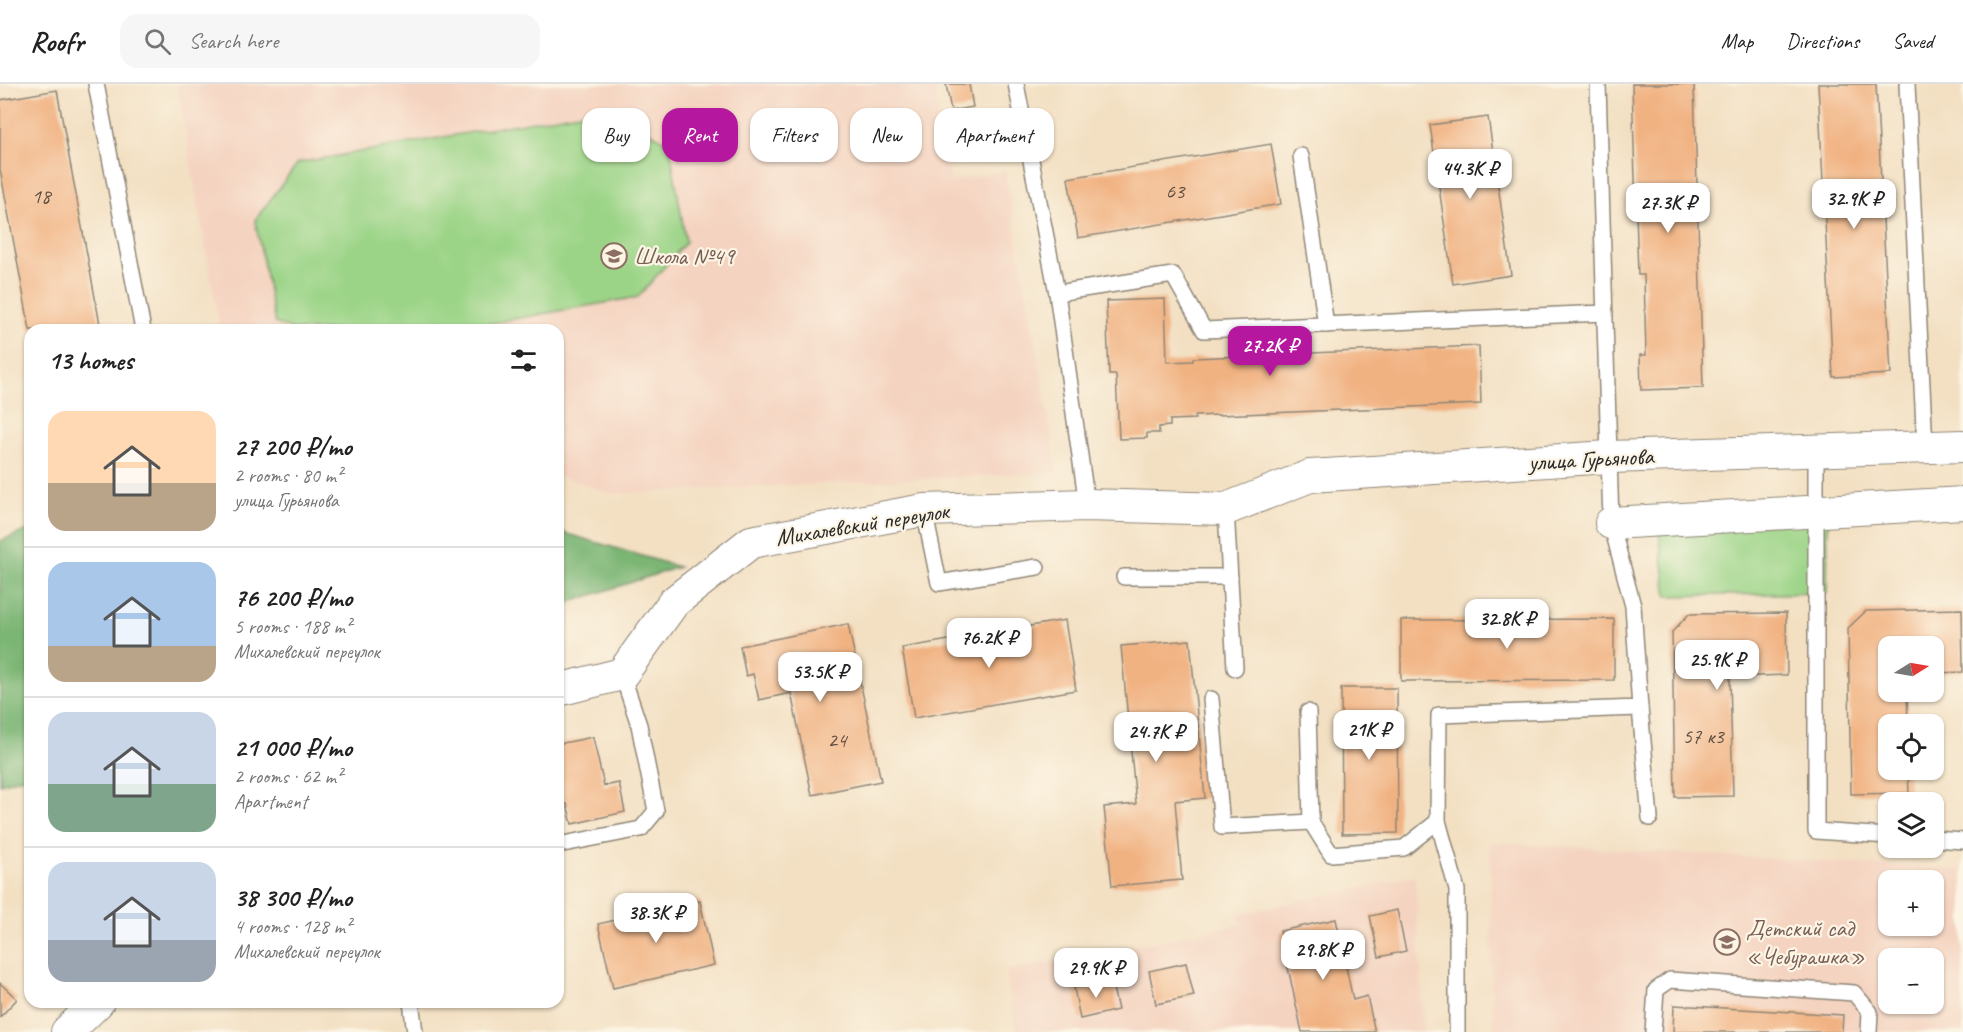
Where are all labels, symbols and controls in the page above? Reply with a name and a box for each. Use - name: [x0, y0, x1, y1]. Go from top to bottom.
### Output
- search box: [120, 14, 540, 68]
- text: Roofr: [30, 24, 84, 59]
- icon: search: [141, 25, 174, 58]
- text: Search here: [189, 27, 278, 55]
- text: Map: [1721, 28, 1753, 54]
- text: Directions: [1786, 28, 1859, 54]
- text: Saved: [1892, 28, 1933, 54]
- chip: Buy: [582, 108, 650, 162]
- chip: Rent: [662, 108, 738, 162]
- chip: Filters: [750, 108, 838, 162]
- chip: New: [850, 108, 922, 162]
- chip: Apartment: [934, 108, 1054, 162]
- pin: 44.3K ₽: [1415, 149, 1525, 200]
- text: 44.3K ₽: [1442, 156, 1498, 181]
- house number: 63: [1166, 178, 1186, 204]
- pin: 32.9K ₽: [1799, 179, 1909, 230]
- house number: 18: [32, 183, 53, 209]
- pin: 27.3K ₽: [1613, 183, 1723, 234]
- text: 32.9K ₽: [1826, 186, 1882, 211]
- text: 27.3K ₽: [1640, 190, 1696, 215]
- school or university icon: Школа №49: [599, 241, 629, 271]
- place label: Школа №49: [634, 241, 736, 271]
- pin: 27.2K ₽: [1215, 326, 1325, 377]
- text: 27.2K ₽: [1242, 333, 1298, 358]
- text: 13 homes: [48, 344, 133, 377]
- icon: filters: [507, 344, 540, 377]
- text: 27 200 ₽/mo: [234, 430, 352, 463]
- icon: home: [96, 435, 168, 507]
- street label: улица Гурьянова: [1526, 441, 1656, 477]
- text: 2 rooms · 80 m²: [234, 463, 342, 488]
- text: улица Гурьянова: [234, 488, 338, 513]
- street label: Михалевский переулок: [773, 495, 953, 552]
- text: 76 200 ₽/mo: [234, 581, 352, 614]
- icon: home: [96, 586, 168, 658]
- pin: 32.8K ₽: [1452, 599, 1562, 650]
- text: 32.8K ₽: [1479, 606, 1535, 631]
- text: 5 rooms · 188 m²: [234, 614, 351, 639]
- pin: 76.2K ₽: [934, 618, 1044, 669]
- text: 76.2K ₽: [961, 625, 1017, 650]
- north arrow: [1878, 636, 1944, 702]
- map controls: [1878, 636, 1944, 1014]
- text: Михалевский переулок: [234, 639, 380, 664]
- pin: 25.9K ₽: [1662, 640, 1772, 691]
- text: 25.9K ₽: [1689, 647, 1745, 672]
- pin: 53.5K ₽: [765, 652, 875, 703]
- text: 53.5K ₽: [792, 659, 848, 684]
- pin: 21K ₽: [1327, 710, 1411, 761]
- pin: 24.7K ₽: [1101, 712, 1211, 763]
- button: locate: [1878, 714, 1944, 780]
- text: 21K ₽: [1347, 717, 1391, 742]
- text: 24.7K ₽: [1128, 719, 1184, 744]
- house number: 57 к3: [1682, 723, 1725, 749]
- house number: 24: [828, 727, 849, 753]
- text: 21 000 ₽/mo: [234, 731, 352, 764]
- icon: home: [96, 736, 168, 808]
- text: 2 rooms · 62 m²: [234, 764, 342, 789]
- text: Apartment: [234, 789, 307, 814]
- button: layers: [1878, 792, 1944, 858]
- button: +: [1878, 870, 1944, 936]
- text: 38 300 ₽/mo: [234, 881, 352, 914]
- icon: home: [96, 886, 168, 958]
- pin: 38.3K ₽: [601, 893, 711, 944]
- text: 38.3K ₽: [628, 900, 684, 925]
- place label: Детский сад «Чебурашка»: [1746, 913, 1865, 971]
- text: 4 rooms · 128 m²: [234, 914, 351, 939]
- school or university icon: Детский сад «Чебурашка»: [1712, 927, 1742, 957]
- pin: 29.8K ₽: [1268, 930, 1378, 981]
- text: 29.8K ₽: [1295, 937, 1351, 962]
- text: Михалевский переулок: [234, 939, 380, 964]
- pin: 29.9K ₽: [1041, 948, 1151, 999]
- button: −: [1878, 948, 1944, 1014]
- text: 29.9K ₽: [1068, 955, 1124, 980]

